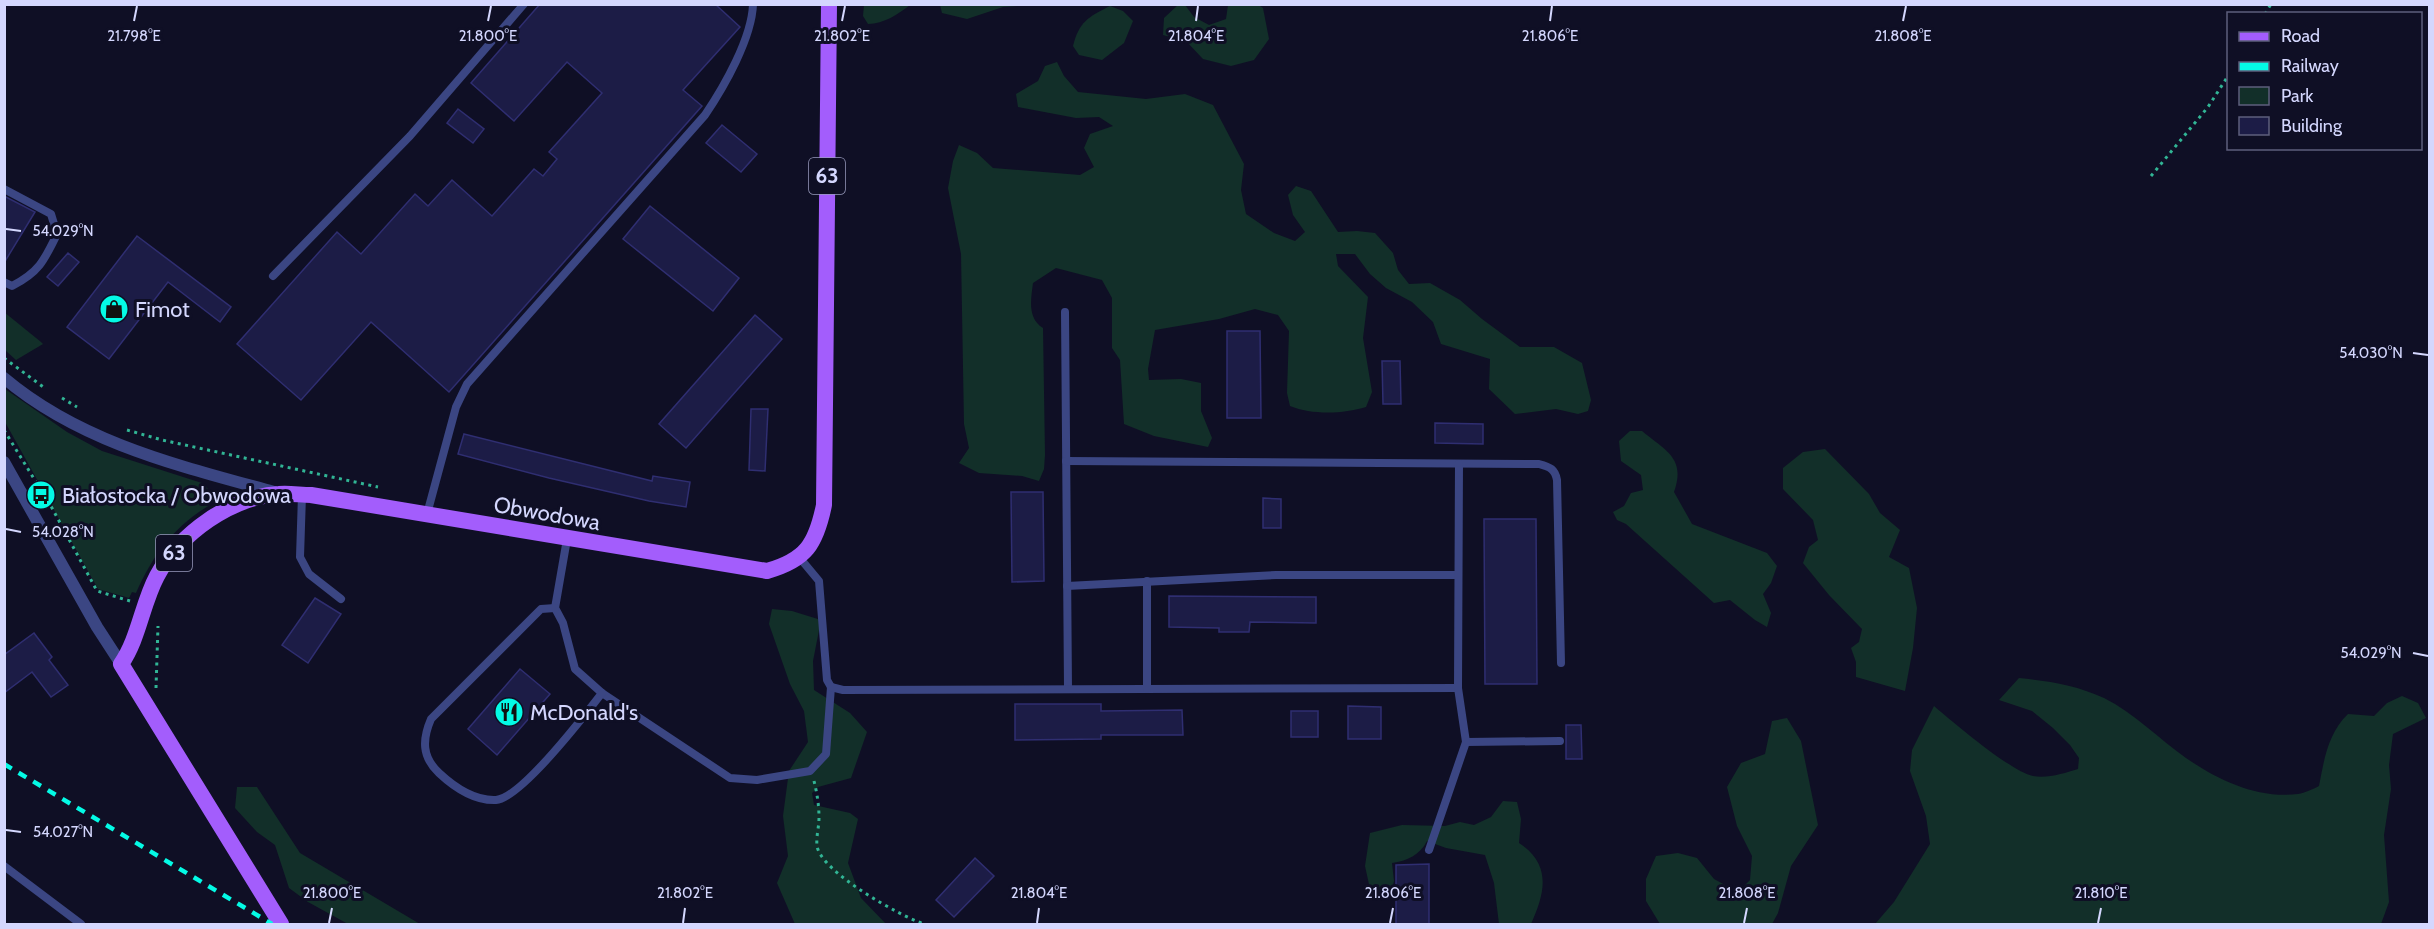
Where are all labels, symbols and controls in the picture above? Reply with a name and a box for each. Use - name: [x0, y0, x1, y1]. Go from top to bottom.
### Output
- legend: [2227, 12, 2422, 150]
- text: Road: [2281, 25, 2320, 47]
- text: 21.798°E: [107, 27, 161, 45]
- text: 21.800°E: [459, 27, 517, 45]
- text: 21.802°E: [814, 27, 870, 45]
- text: 21.804°E: [1168, 27, 1224, 45]
- text: 21.806°E: [1522, 27, 1578, 45]
- text: 21.808°E: [1874, 27, 1932, 45]
- text: Railway: [2281, 55, 2339, 77]
- text: Park: [2281, 85, 2314, 107]
- text: Building: [2281, 115, 2343, 137]
- road number: 63: [809, 158, 845, 194]
- text: 54.029°N: [32, 222, 94, 240]
- shop icon: Fimot: [98, 293, 130, 325]
- place label: Fimot: [135, 296, 190, 323]
- text: 54.030°N: [2339, 344, 2403, 362]
- bus stop icon: Białostocka / Obwodowa: [25, 479, 57, 511]
- place label: Białostocka / Obwodowa: [62, 482, 291, 509]
- street label: Obwodowa: [492, 491, 603, 536]
- text: 54.028°N: [32, 523, 94, 541]
- road number: 63: [156, 535, 192, 571]
- text: 54.029°N: [2340, 644, 2402, 662]
- restaurant icon: McDonald's: [493, 696, 525, 728]
- place label: McDonald's: [530, 699, 638, 726]
- text: 54.027°N: [33, 823, 93, 841]
- text: 21.800°E: [303, 884, 361, 902]
- text: 21.802°E: [657, 884, 713, 902]
- text: 21.804°E: [1011, 884, 1067, 902]
- text: 21.806°E: [1365, 884, 1421, 902]
- text: 21.808°E: [1718, 884, 1776, 902]
- text: 21.810°E: [2075, 884, 2128, 902]

